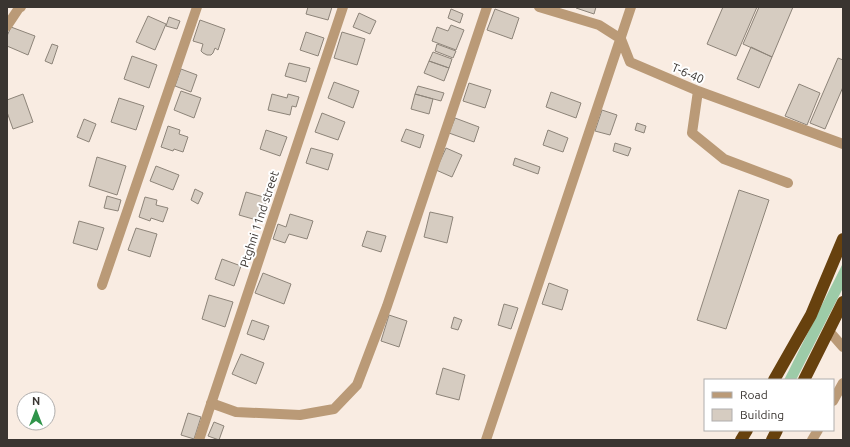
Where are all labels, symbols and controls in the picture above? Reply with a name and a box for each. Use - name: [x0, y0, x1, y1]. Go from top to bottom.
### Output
- street label: T-6-40: [670, 60, 706, 86]
- street label: Ptghni 11nd street: [237, 169, 281, 269]
- legend: [704, 379, 834, 431]
- text: Road: [740, 388, 768, 401]
- north arrow: [16, 391, 56, 431]
- text: N: [32, 395, 40, 407]
- text: Building: [740, 408, 784, 421]

